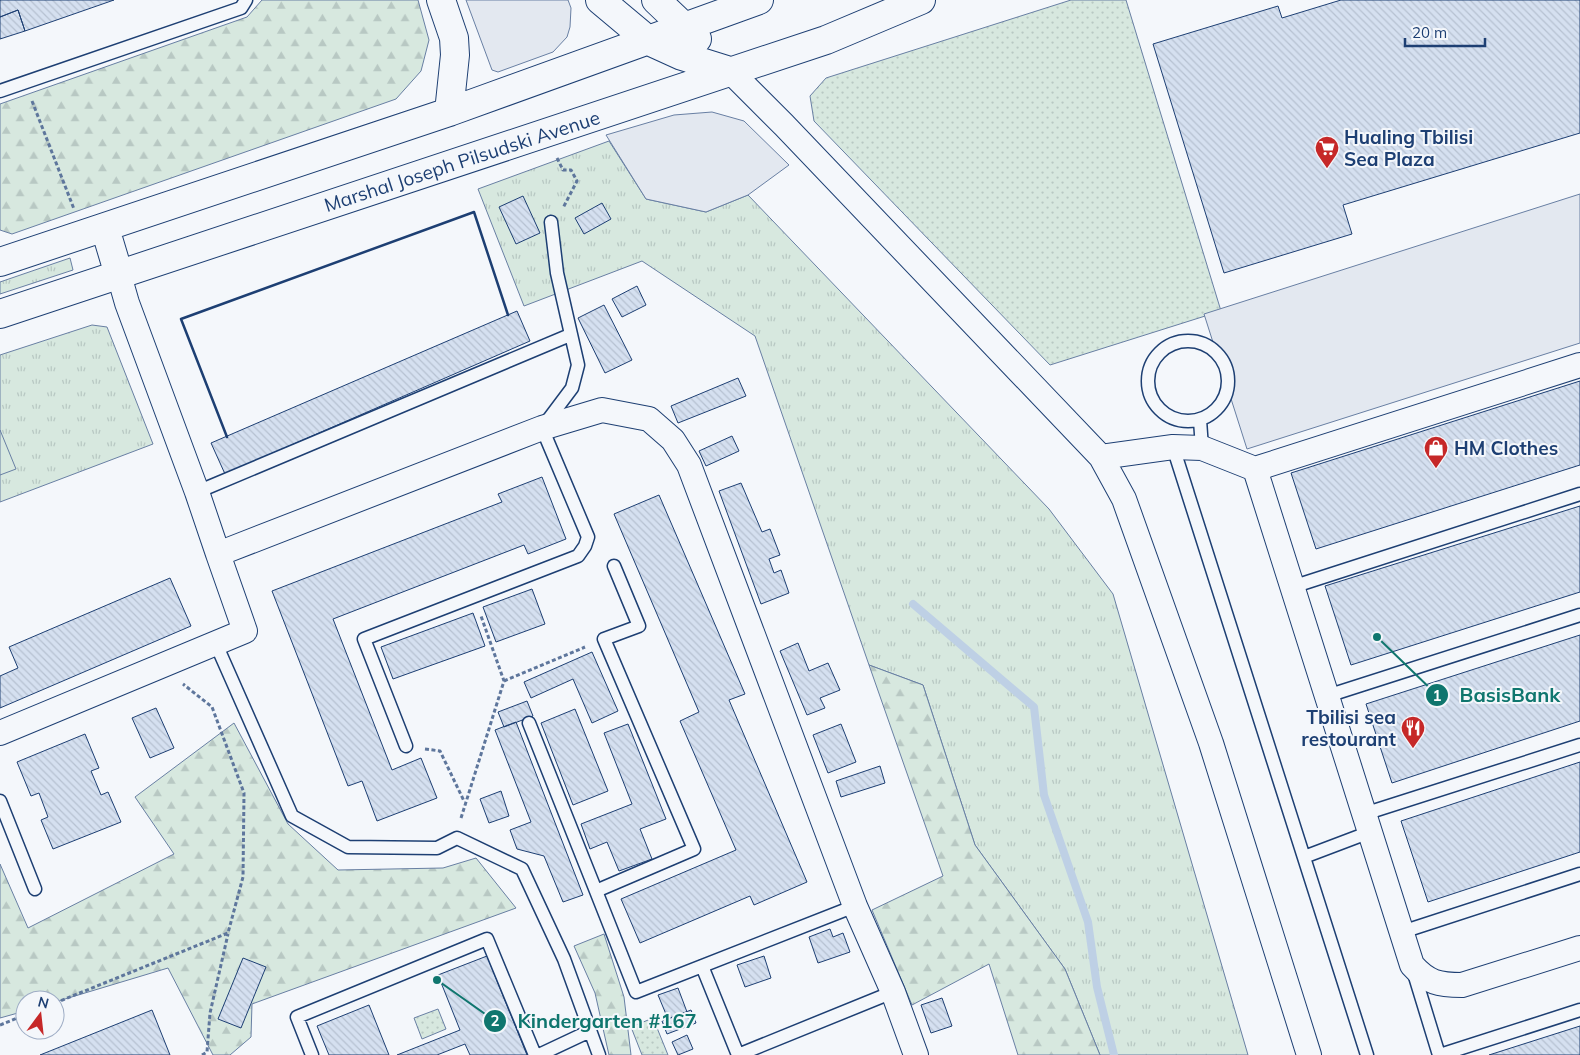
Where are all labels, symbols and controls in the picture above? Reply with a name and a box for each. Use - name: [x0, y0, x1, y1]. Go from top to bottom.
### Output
- scale bar: [1405, 15, 1485, 47]
- text: 20 m: [1412, 23, 1447, 42]
- street label: Marshal Joseph Pilsudski Avenue: [321, 105, 603, 217]
- place label: Hualing Tbilisi Sea Plaza: [1344, 125, 1473, 171]
- supermarket icon: Hualing Tbilisi Sea Plaza: [1314, 135, 1340, 169]
- shop icon: HM Clothes: [1423, 435, 1449, 469]
- place label: HM Clothes: [1454, 436, 1558, 460]
- callout: BasisBank: [1425, 678, 1571, 713]
- text: BasisBank: [1460, 682, 1561, 707]
- text: 1: [1432, 686, 1442, 705]
- place label: Tbilisi sea restourant: [1301, 705, 1396, 751]
- restaurant icon: Tbilisi sea restourant: [1400, 715, 1426, 749]
- north arrow: [15, 990, 65, 1040]
- text: N: [36, 992, 51, 1013]
- callout: Kindergarten #167: [482, 1003, 706, 1038]
- text: Kindergarten #167: [518, 1008, 696, 1033]
- text: 2: [490, 1011, 500, 1030]

